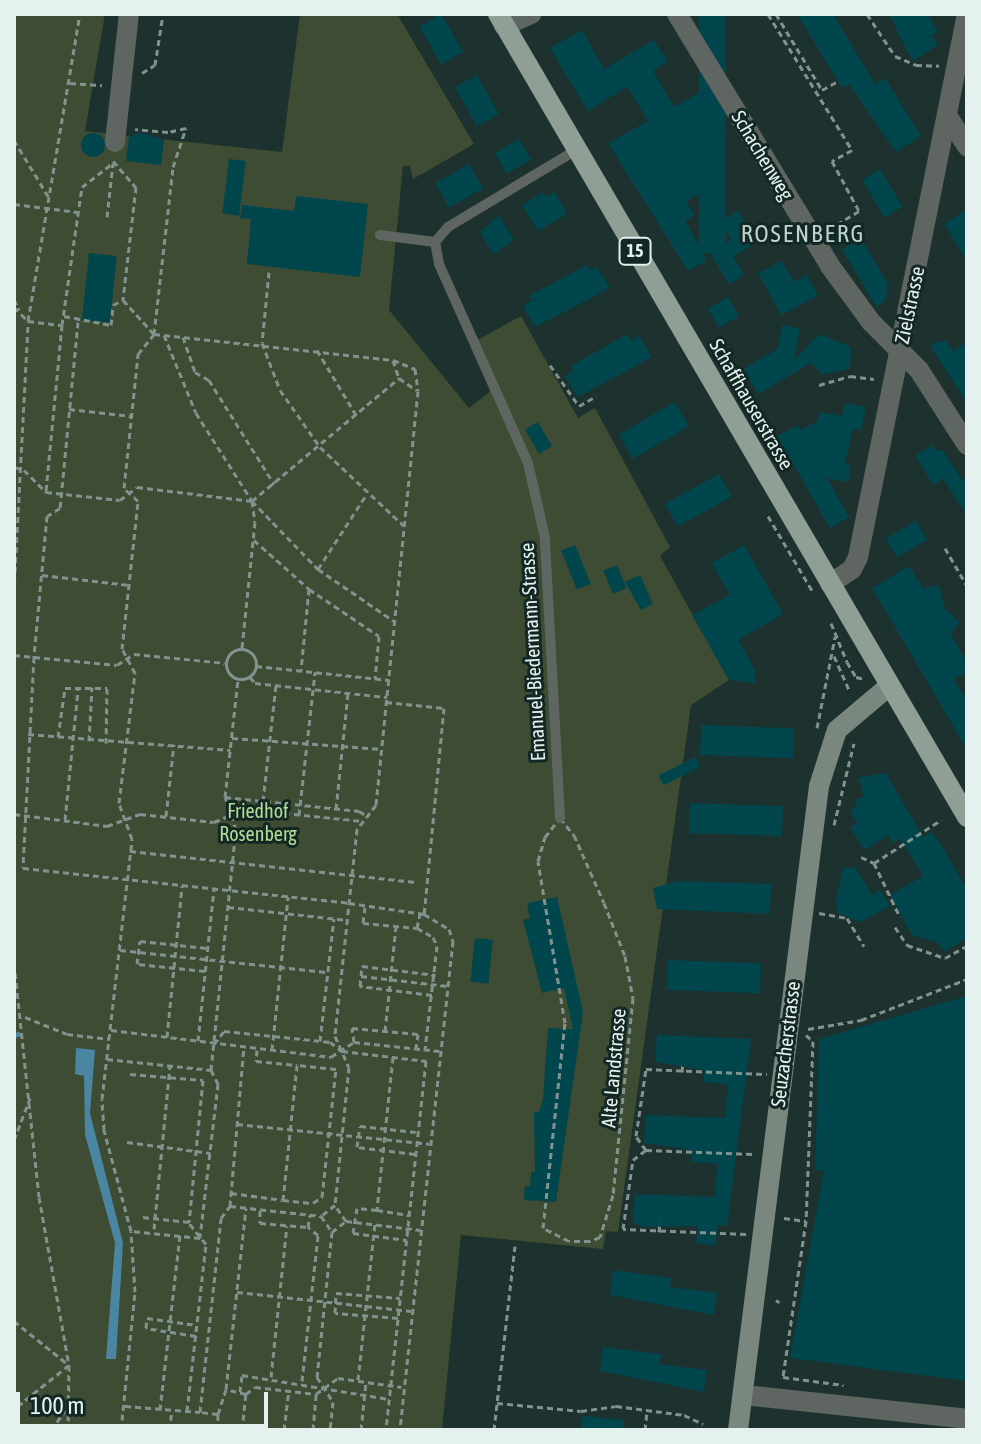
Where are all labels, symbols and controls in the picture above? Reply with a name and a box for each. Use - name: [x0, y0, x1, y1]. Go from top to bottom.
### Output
- street label: Schachenweg: [727, 106, 799, 204]
- district label: ROSENBERG: [741, 220, 865, 248]
- road number: 15: [617, 237, 653, 265]
- street label: Zielstrasse: [889, 264, 929, 346]
- street label: Schaffhauserstrasse: [705, 334, 799, 474]
- street label: Emanuel-Biedermann-Strasse: [514, 542, 550, 762]
- park label: Friedhof Rosenberg: [219, 799, 297, 846]
- street label: Seuzacherstrasse: [765, 980, 805, 1108]
- street label: Alte Landstrasse: [596, 1007, 630, 1129]
- scale bar: [20, 1376, 272, 1426]
- text: 100 m: [30, 1392, 84, 1419]

